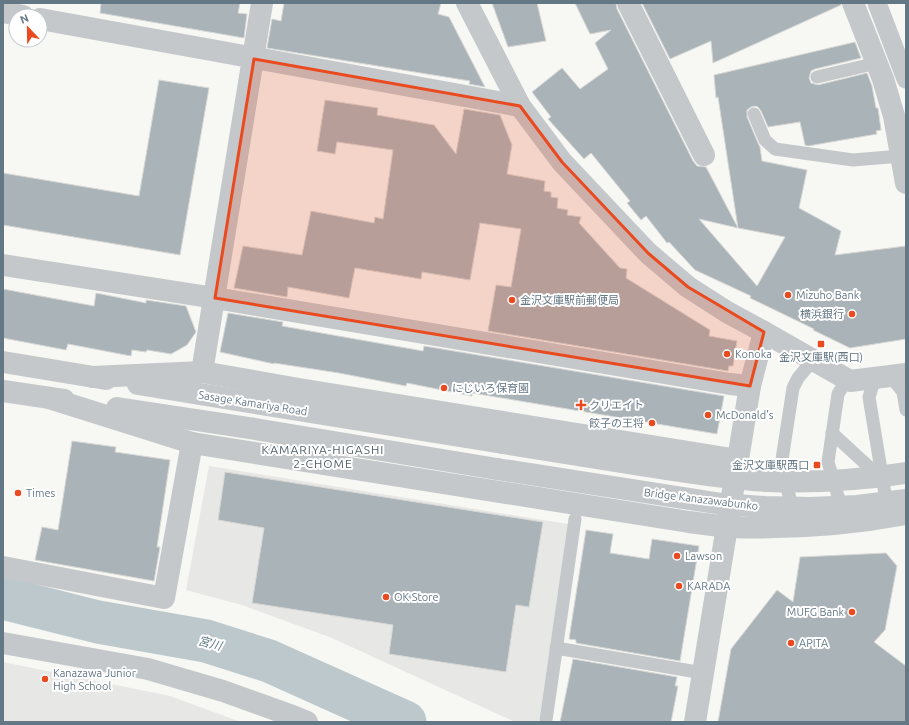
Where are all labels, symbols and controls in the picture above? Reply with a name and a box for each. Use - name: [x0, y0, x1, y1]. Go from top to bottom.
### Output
- north arrow: [8, 8, 48, 48]
- text: N: [18, 12, 30, 26]
- place label: Mizuho Bank: [796, 289, 860, 301]
- marker: Mizuho Bank: [783, 290, 793, 300]
- place label: 金沢文庫駅前郵便局: [520, 294, 619, 306]
- marker: 金沢文庫駅前郵便局: [507, 295, 517, 305]
- place label: 横浜銀行: [800, 308, 844, 320]
- marker: 横浜銀行: [847, 309, 857, 319]
- marker: 金沢文庫駅(西口): [816, 339, 826, 349]
- place label: Konoka: [735, 348, 772, 360]
- marker: Konoka: [722, 349, 732, 359]
- place label: 金沢文庫駅(西口): [779, 351, 863, 364]
- place label: にじいろ保育園: [452, 382, 529, 394]
- marker: にじいろ保育園: [439, 383, 449, 393]
- street label: Sasage Kamariya Road: [198, 388, 308, 418]
- place label: クリエイト: [589, 399, 644, 411]
- marker: クリエイト: [576, 400, 586, 410]
- place label: McDonald's: [716, 409, 774, 421]
- marker: McDonald's: [703, 410, 713, 420]
- place label: 餃子の王将: [589, 417, 644, 429]
- marker: 餃子の王将: [647, 418, 657, 428]
- district label: KAMARIYA-HIGASHI 2-CHOME: [262, 443, 384, 470]
- place label: 金沢文庫駅西口: [732, 459, 809, 471]
- marker: 金沢文庫駅西口: [812, 460, 822, 470]
- street label: Bridge Kanazawabunko: [643, 486, 759, 512]
- place label: Times: [26, 487, 56, 499]
- marker: Times: [13, 488, 23, 498]
- place label: Lawson: [685, 550, 722, 562]
- marker: Lawson: [672, 551, 682, 561]
- place label: KARADA: [687, 580, 731, 592]
- marker: KARADA: [674, 581, 684, 591]
- place label: OK Store: [394, 591, 438, 603]
- marker: OK Store: [381, 592, 391, 602]
- place label: MUFG Bank: [787, 606, 844, 618]
- marker: MUFG Bank: [847, 607, 857, 617]
- water label: 宮川: [197, 634, 225, 653]
- place label: APITA: [799, 637, 829, 649]
- marker: APITA: [786, 638, 796, 648]
- place label: Kanazawa Junior High School: [53, 667, 137, 692]
- marker: Kanazawa Junior High School: [40, 674, 50, 684]

